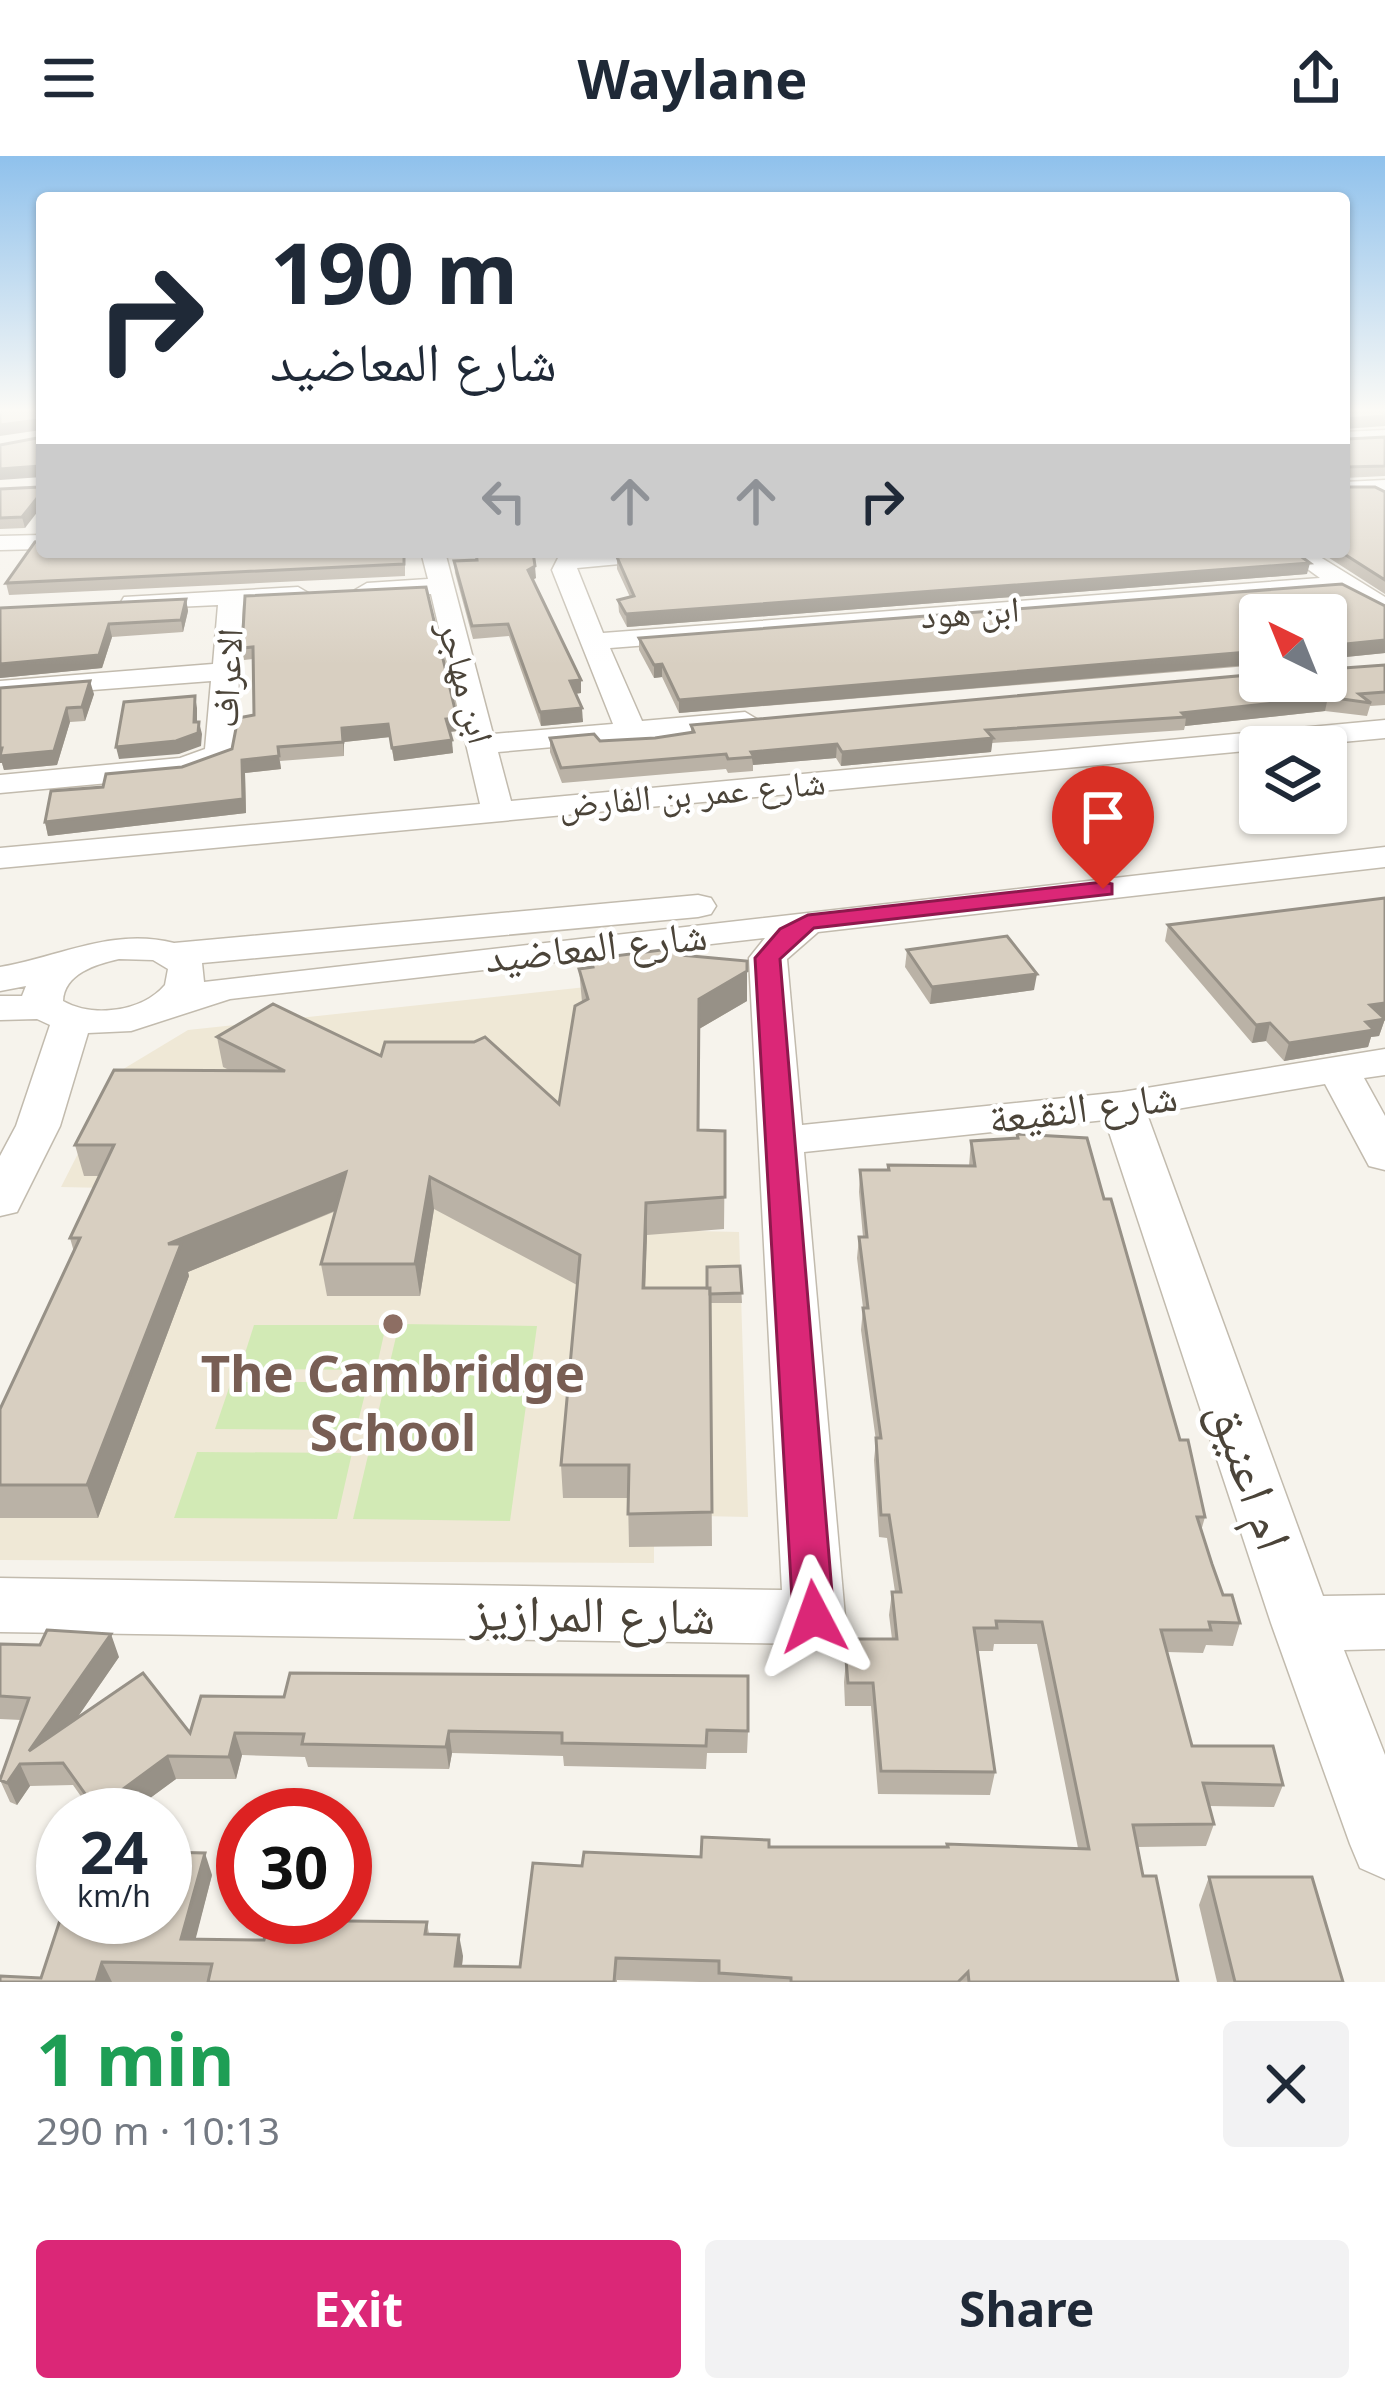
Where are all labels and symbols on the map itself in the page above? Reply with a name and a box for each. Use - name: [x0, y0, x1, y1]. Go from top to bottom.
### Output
- street label: ابن هود: [919, 584, 1021, 639]
- north arrow: [1239, 594, 1347, 702]
- street label: ابن مهاجر: [426, 614, 506, 749]
- street label: الاعراف: [199, 627, 254, 729]
- street label: شارع عمر بن الفارض: [556, 756, 827, 829]
- pin: [1052, 766, 1154, 889]
- street label: شارع المعاضيد: [482, 905, 710, 985]
- street label: شارع النقيعة: [985, 1066, 1180, 1145]
- marker: The Cambridge School: [380, 1311, 406, 1337]
- place label: The Cambridge School: [201, 1337, 585, 1466]
- street label: ام اعنيق: [1194, 1390, 1311, 1559]
- position arrow: [751, 1554, 877, 1680]
- street label: شارع المرازيز: [468, 1575, 716, 1649]
- speed limit sign: 30: [216, 1788, 372, 1944]

